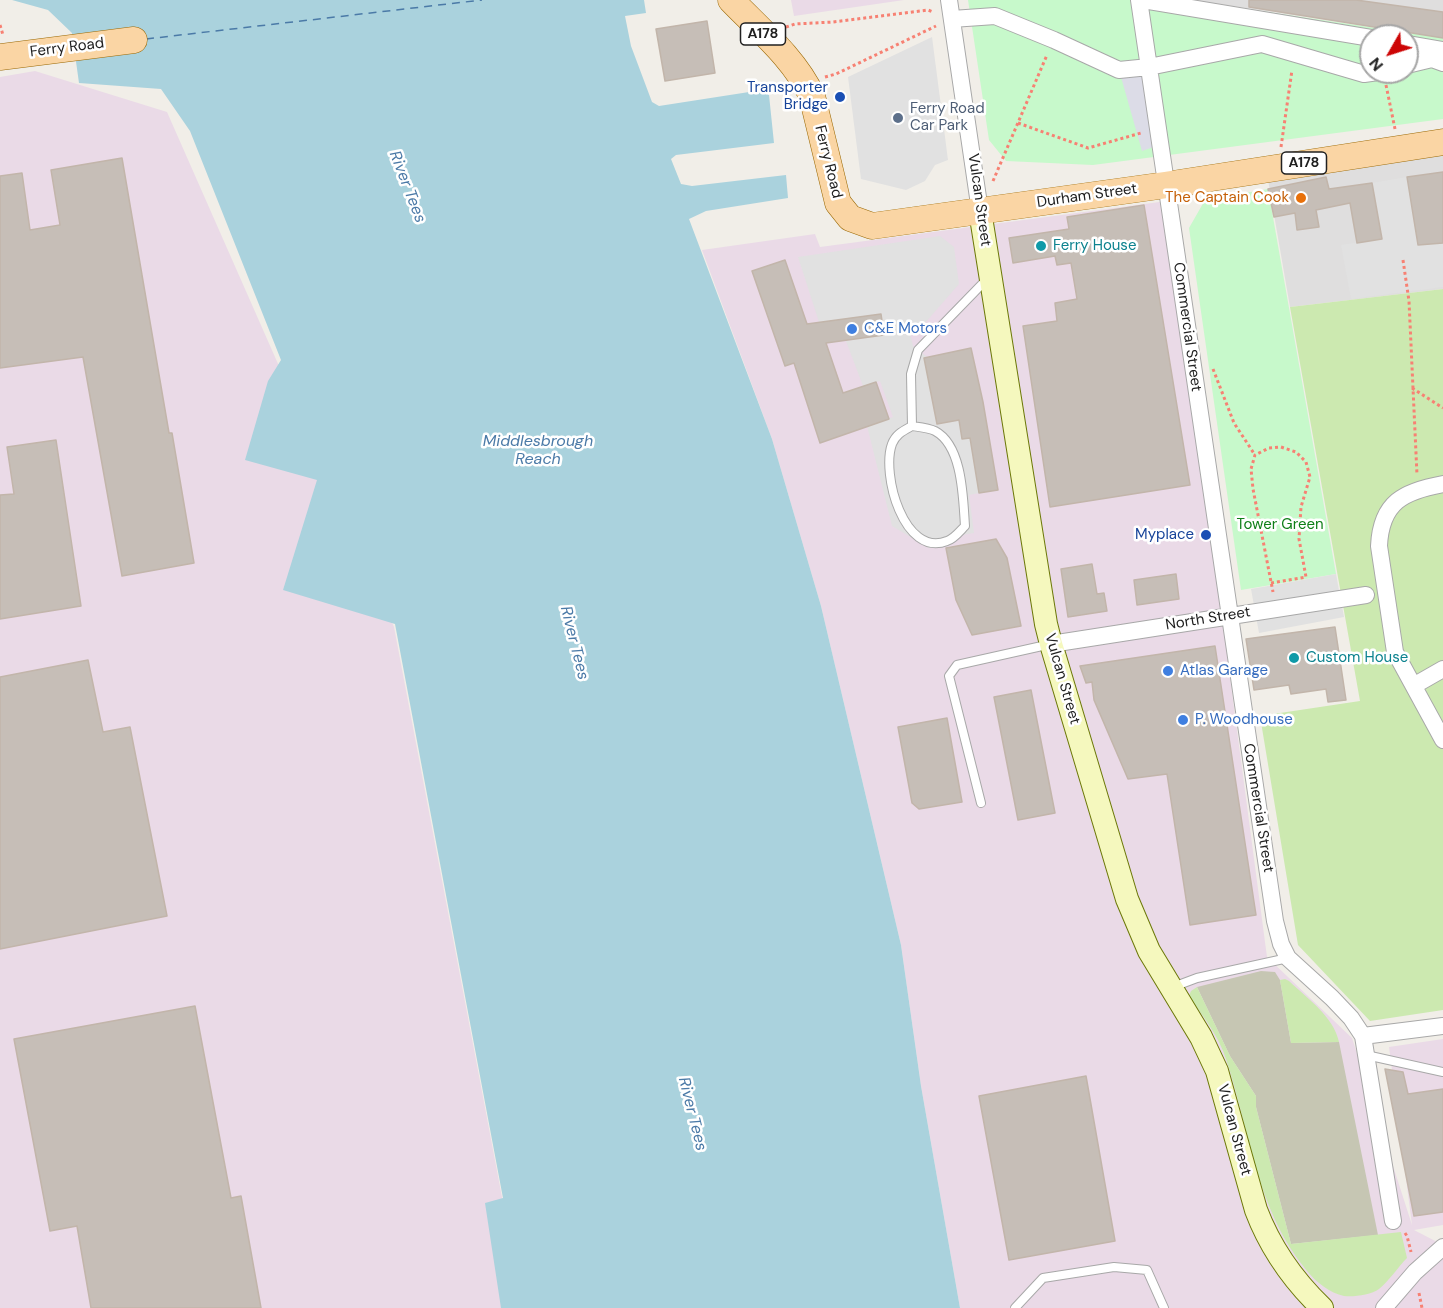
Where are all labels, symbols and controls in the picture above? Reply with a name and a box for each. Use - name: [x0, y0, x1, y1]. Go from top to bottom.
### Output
- road number: A178: [740, 23, 786, 45]
- north arrow: [1359, 24, 1419, 84]
- street label: Ferry Road: [29, 35, 105, 61]
- text: N: [1364, 53, 1388, 76]
- place label: Transporter Bridge: [747, 79, 828, 114]
- marker: Transporter Bridge: [833, 90, 847, 104]
- place label: Ferry Road Car Park: [910, 100, 985, 135]
- marker: Ferry Road Car Park: [891, 111, 905, 125]
- street label: Ferry Road: [810, 124, 846, 200]
- water label: River Tees: [385, 148, 429, 226]
- street label: Vulcan Street: [964, 152, 994, 248]
- road number: A178: [1282, 152, 1326, 174]
- street label: Durham Street: [1036, 180, 1138, 212]
- place label: The Captain Cook: [1165, 189, 1289, 207]
- marker: The Captain Cook: [1294, 191, 1308, 205]
- place label: Ferry House: [1053, 237, 1136, 255]
- marker: Ferry House: [1034, 239, 1048, 253]
- street label: Commercial Street: [1169, 261, 1205, 393]
- place label: C&E Motors: [864, 320, 947, 338]
- marker: C&E Motors: [845, 322, 859, 336]
- water label: Middlesbrough Reach: [483, 432, 593, 470]
- park label: Tower Green: [1236, 516, 1324, 534]
- place label: Myplace: [1135, 526, 1194, 544]
- marker: Myplace: [1199, 528, 1213, 542]
- street label: North Street: [1164, 603, 1252, 635]
- water label: River Tees: [556, 604, 592, 682]
- street label: Vulcan Street: [1040, 632, 1084, 726]
- place label: Custom House: [1306, 649, 1408, 667]
- marker: Custom House: [1287, 651, 1301, 665]
- place label: Atlas Garage: [1180, 662, 1268, 680]
- marker: Atlas Garage: [1161, 664, 1175, 678]
- place label: P. Woodhouse: [1195, 711, 1293, 729]
- marker: P. Woodhouse: [1176, 713, 1190, 727]
- street label: Commercial Street: [1239, 742, 1277, 874]
- water label: River Tees: [674, 1075, 710, 1153]
- street label: Vulcan Street: [1213, 1082, 1255, 1178]

